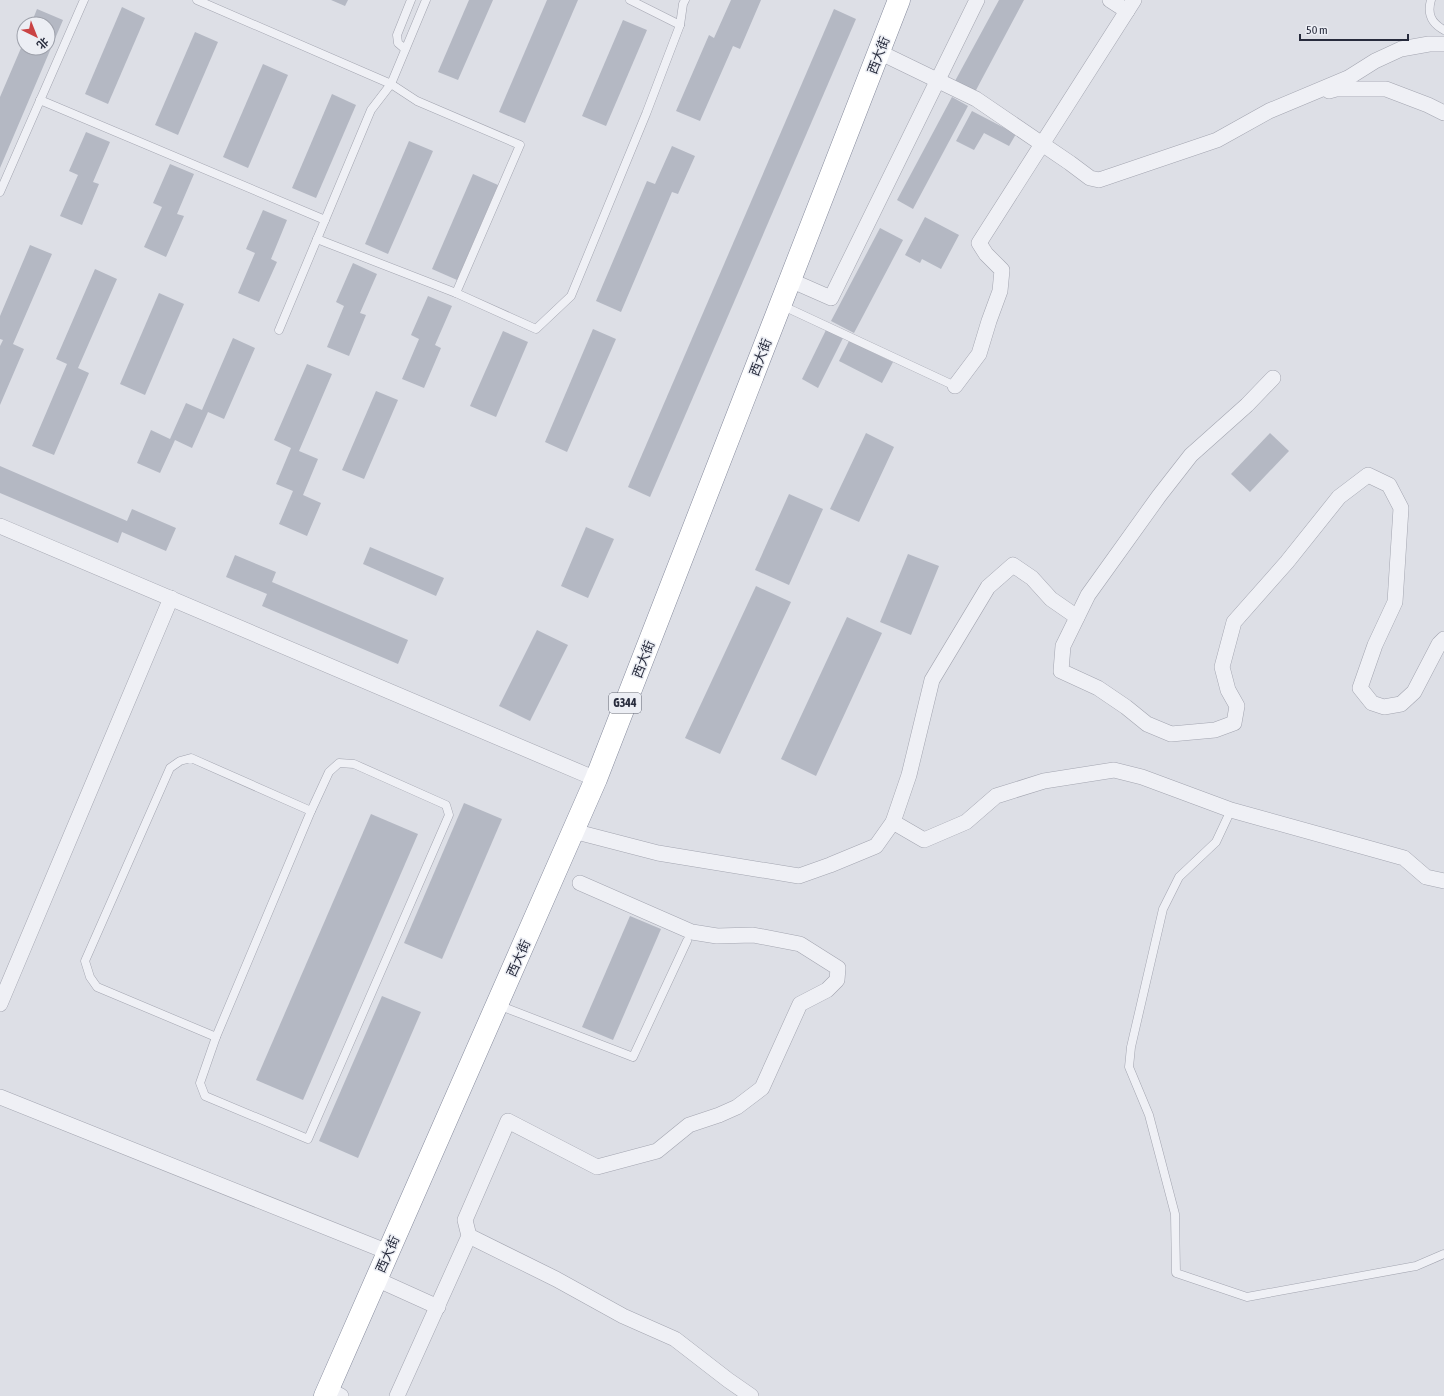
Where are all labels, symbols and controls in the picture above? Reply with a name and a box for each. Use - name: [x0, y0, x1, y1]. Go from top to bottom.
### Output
- north arrow: [16, 16, 56, 56]
- scale bar: [1300, 16, 1408, 42]
- text: 50 m: [1306, 23, 1328, 37]
- street label: 西大街: [864, 34, 892, 76]
- text: 北: [35, 35, 51, 51]
- street label: 西大街: [746, 336, 774, 378]
- street label: 西大街: [629, 638, 657, 680]
- road number: G344: [609, 693, 641, 713]
- street label: 西大街: [504, 937, 533, 979]
- street label: 西大街: [373, 1233, 402, 1275]

